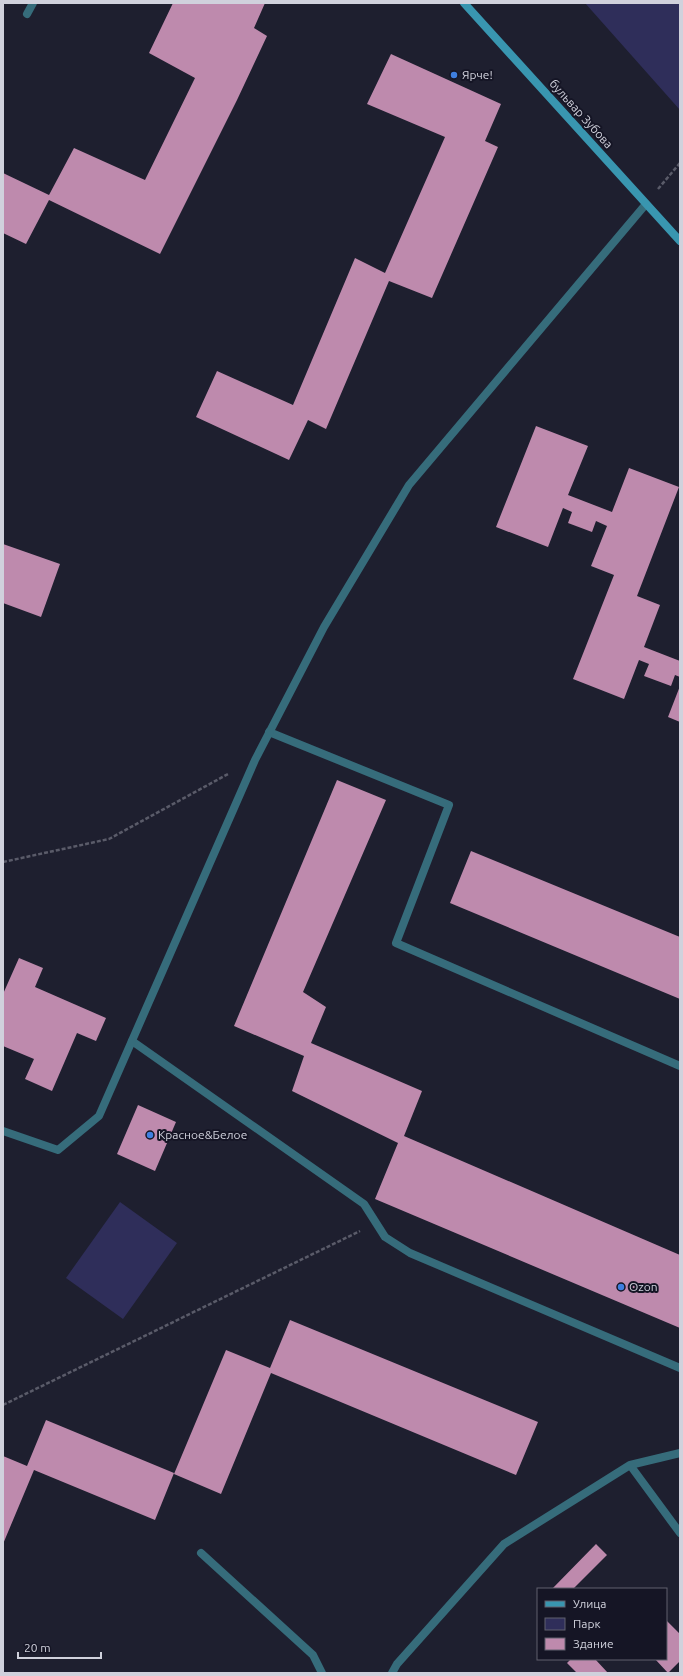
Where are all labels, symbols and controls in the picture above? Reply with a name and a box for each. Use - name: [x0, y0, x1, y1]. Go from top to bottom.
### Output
- place label: Ярче!: [462, 68, 493, 81]
- marker: Ярче!: [449, 70, 459, 80]
- street label: бульвар Зубова: [547, 77, 616, 151]
- place label: Красное&Белое: [158, 1128, 247, 1141]
- marker: Красное&Белое: [145, 1130, 155, 1140]
- place label: Ozon: [629, 1280, 658, 1293]
- marker: Ozon: [616, 1282, 626, 1292]
- legend: [537, 1588, 667, 1660]
- text: Улица: [573, 1597, 606, 1610]
- text: Парк: [573, 1617, 601, 1630]
- scale bar: [18, 1634, 101, 1660]
- text: Здание: [573, 1637, 614, 1650]
- text: 20 m: [24, 1641, 51, 1654]

